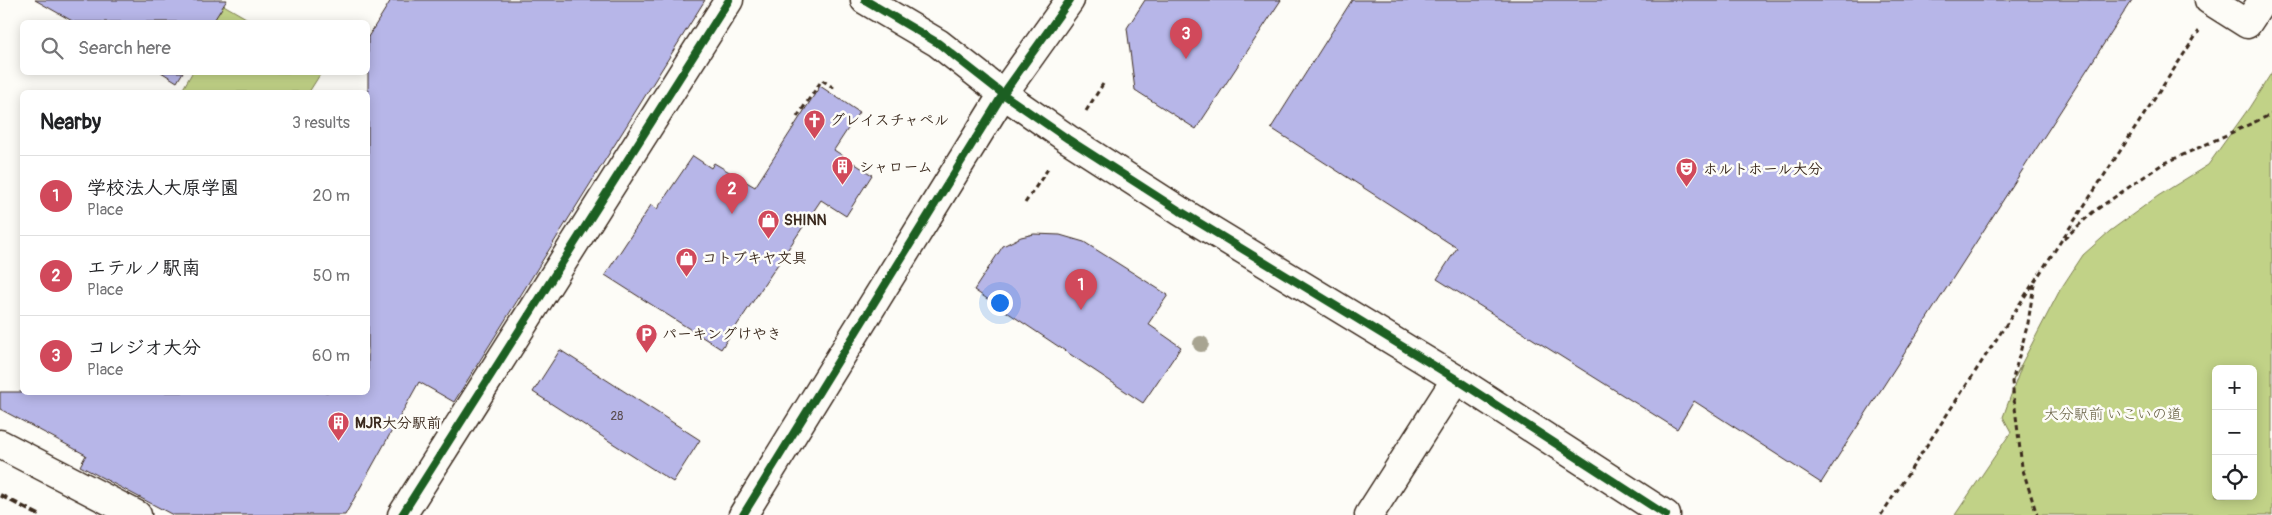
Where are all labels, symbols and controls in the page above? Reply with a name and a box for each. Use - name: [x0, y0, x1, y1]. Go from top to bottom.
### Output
- pin: 3: [1170, 18, 1202, 59]
- search box: [20, 20, 370, 75]
- icon: search: [38, 34, 66, 62]
- text: Search here: [78, 36, 171, 60]
- church icon: グレイスチャペル: [802, 108, 826, 139]
- text: Nearby: [40, 109, 101, 136]
- place label: グレイスチャペル: [830, 111, 949, 130]
- text: 3 results: [292, 113, 350, 133]
- building icon: シャローム: [831, 155, 855, 186]
- theatre icon: ホルトホール大分: [1675, 157, 1699, 188]
- place label: シャローム: [859, 158, 933, 177]
- place label: ホルトホール大分: [1703, 160, 1822, 179]
- pin: 2: [716, 173, 748, 214]
- text: 学校法人大原学園: [87, 176, 239, 200]
- text: 1: [53, 186, 59, 206]
- text: 20 m: [312, 186, 350, 206]
- text: Place: [87, 200, 123, 220]
- shop icon: SHINN: [756, 208, 780, 239]
- place label: SHINN: [784, 211, 827, 230]
- shop icon: コトブキヤ文具: [674, 246, 698, 277]
- place label: コトブキヤ文具: [702, 249, 807, 268]
- text: エテルノ駅南: [87, 256, 201, 280]
- text: 2: [52, 266, 60, 286]
- text: 50 m: [313, 266, 350, 286]
- pin: 1: [1065, 269, 1097, 310]
- text: Place: [87, 280, 123, 300]
- your location: [987, 290, 1013, 316]
- parking icon: パーキングけやき: [634, 322, 658, 353]
- place label: パーキングけやき: [662, 325, 782, 344]
- text: コレジオ大分: [87, 336, 201, 360]
- text: 3: [52, 346, 60, 366]
- text: 60 m: [312, 346, 350, 366]
- text: Place: [87, 360, 123, 380]
- map controls: [2212, 365, 2257, 500]
- button: +: [2212, 365, 2257, 410]
- park label: 大分駅前 いこいの道: [2044, 405, 2182, 424]
- house number: 28: [611, 409, 623, 424]
- button: −: [2212, 410, 2257, 455]
- building icon: MJR大分駅前: [327, 411, 351, 442]
- place label: MJR大分駅前: [355, 414, 442, 433]
- button: locate: [2212, 455, 2257, 500]

